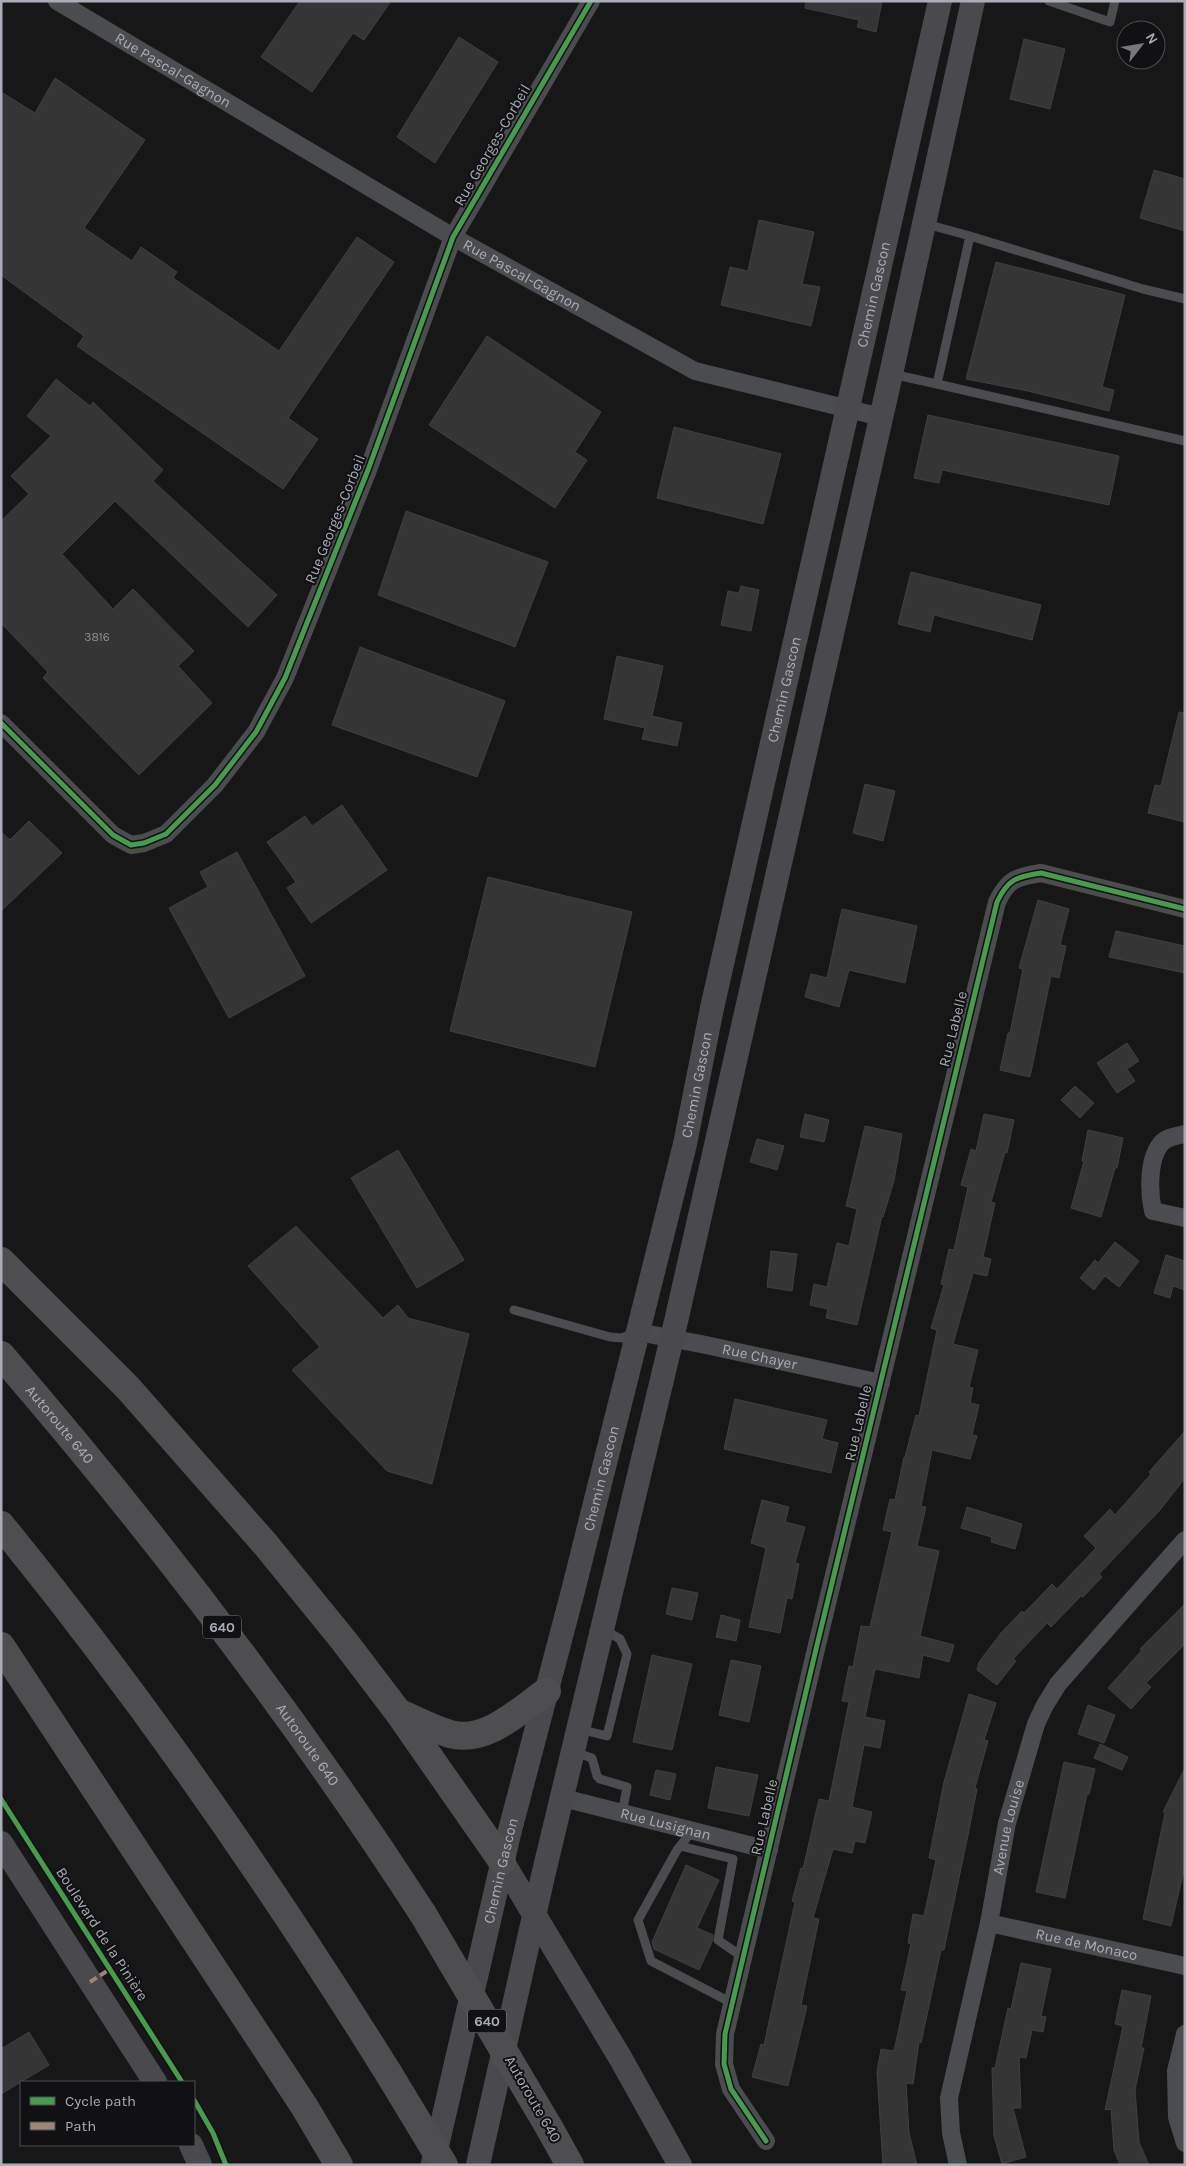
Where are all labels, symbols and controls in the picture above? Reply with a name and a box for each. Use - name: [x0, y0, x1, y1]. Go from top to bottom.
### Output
- north arrow: [1116, 20, 1166, 70]
- street label: Rue Pascal-Gagnon: [112, 29, 234, 112]
- text: N: [1142, 30, 1162, 47]
- street label: Rue Georges-Corbeil: [450, 81, 534, 209]
- street label: Rue Pascal-Gagnon: [460, 235, 584, 315]
- street label: Chemin Gascon: [853, 240, 894, 349]
- street label: Rue Georges-Corbeil: [301, 452, 369, 586]
- house number: 3816: [84, 630, 110, 644]
- street label: Chemin Gascon: [763, 635, 805, 744]
- street label: Rue Labelle: [935, 989, 971, 1069]
- street label: Chemin Gascon: [677, 1030, 716, 1140]
- street label: Rue Chayer: [720, 1340, 799, 1374]
- street label: Autoroute 640: [22, 1381, 98, 1467]
- street label: Rue Labelle: [841, 1383, 875, 1463]
- street label: Chemin Gascon: [579, 1424, 623, 1533]
- road number: 640: [203, 1615, 241, 1638]
- street label: Autoroute 640: [272, 1700, 343, 1789]
- street label: Rue Labelle: [747, 1777, 781, 1857]
- street label: Avenue Louise: [989, 1778, 1028, 1876]
- street label: Rue Lusignan: [619, 1804, 713, 1844]
- street label: Chemin Gascon: [480, 1816, 522, 1925]
- street label: Boulevard de la Pinière: [52, 1864, 152, 2004]
- street label: Rue de Monaco: [1034, 1925, 1139, 1964]
- road number: 640: [468, 2010, 506, 2032]
- street label: Autoroute 640: [501, 2052, 565, 2146]
- legend: [20, 2081, 195, 2146]
- text: Cycle path: [65, 2092, 136, 2110]
- text: Path: [65, 2117, 96, 2135]

